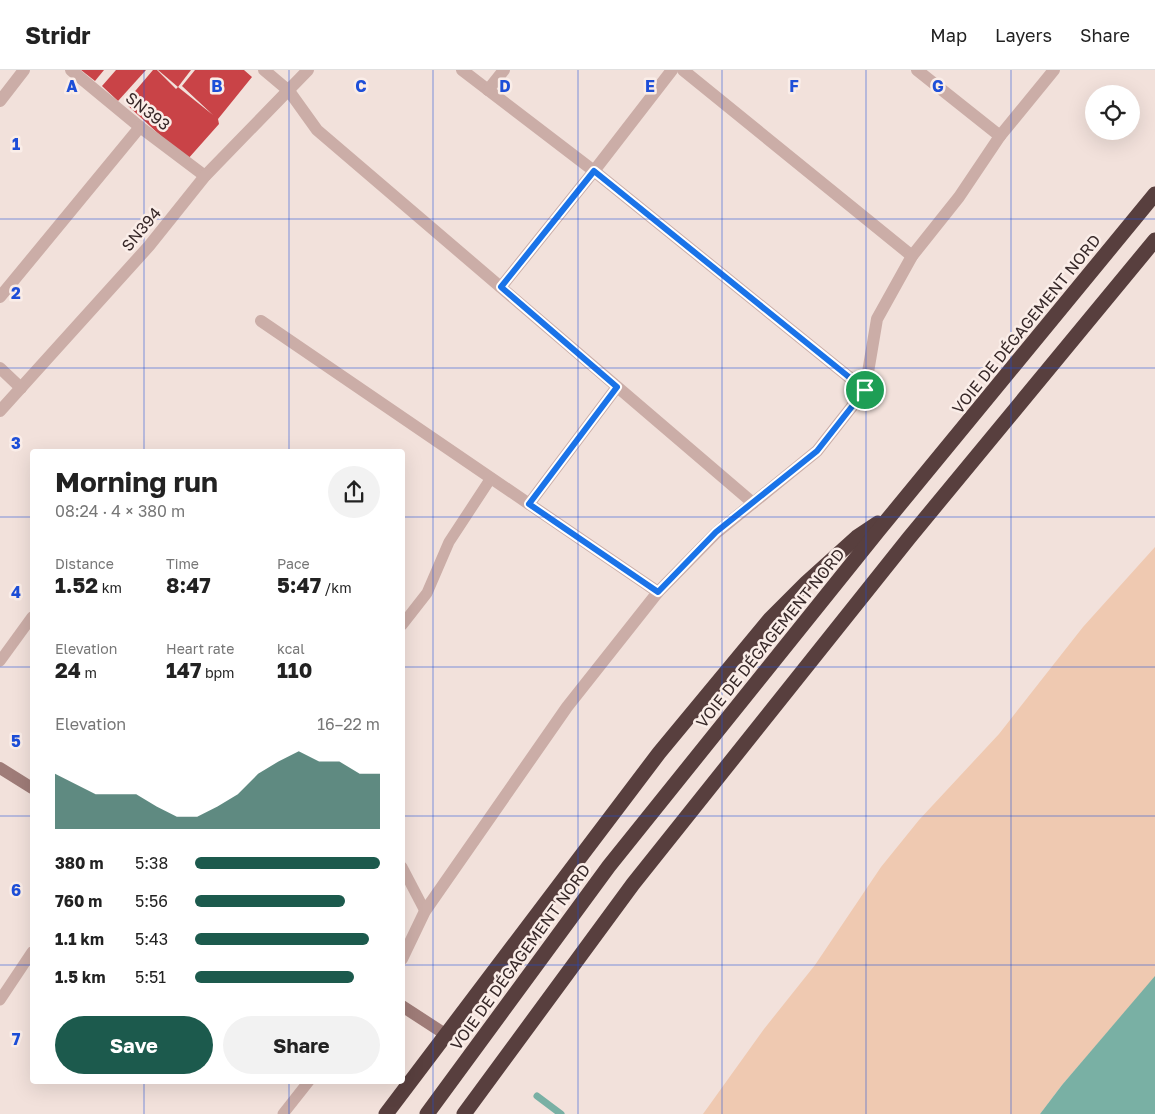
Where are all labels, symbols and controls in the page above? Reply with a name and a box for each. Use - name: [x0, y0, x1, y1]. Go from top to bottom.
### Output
- text: Stridr: [25, 20, 91, 49]
- text: Map: [930, 24, 967, 46]
- text: Layers: [995, 24, 1052, 46]
- text: Share: [1080, 24, 1130, 46]
- text: A: [66, 76, 78, 96]
- text: B: [211, 76, 223, 96]
- text: C: [355, 76, 367, 96]
- text: D: [499, 76, 511, 96]
- text: E: [645, 76, 655, 96]
- text: F: [789, 76, 799, 96]
- text: G: [932, 76, 944, 96]
- map controls: [1085, 85, 1140, 140]
- button: locate: [1085, 85, 1140, 140]
- street label: SN393: [122, 87, 174, 135]
- text: 1: [12, 134, 20, 154]
- street label: SN394: [117, 203, 165, 255]
- street label: VOIE DE DÉGAGEMENT NORD: [947, 230, 1105, 418]
- text: 2: [11, 283, 21, 303]
- pin: [844, 369, 886, 411]
- icon: arrive: [851, 376, 879, 404]
- text: 3: [11, 433, 21, 453]
- text: Morning run: [55, 465, 218, 498]
- button: share: [328, 466, 380, 518]
- text: 08:24 · 4 × 380 m: [55, 501, 185, 521]
- street label: VOIE DE DÉGAGEMENT NORD: [691, 544, 849, 732]
- text: Distance: [55, 555, 114, 572]
- text: Time: [166, 555, 199, 572]
- text: Pace: [277, 555, 310, 572]
- text: 1.52: [55, 572, 98, 598]
- text: 8:47: [166, 572, 211, 598]
- text: 5:47: [277, 572, 321, 598]
- text: km: [98, 579, 122, 596]
- text: /km: [321, 579, 352, 596]
- text: 4: [11, 582, 21, 602]
- text: Elevation: [55, 640, 117, 657]
- text: Heart rate: [166, 640, 234, 657]
- text: kcal: [277, 640, 305, 657]
- text: 24: [55, 657, 81, 683]
- text: 147: [166, 657, 201, 683]
- text: 110: [277, 657, 312, 683]
- text: m: [81, 664, 97, 681]
- text: bpm: [201, 664, 235, 681]
- text: Elevation: [55, 714, 126, 734]
- text: 16–22 m: [317, 714, 380, 734]
- text: 5: [11, 731, 21, 751]
- text: 380 m: [55, 853, 103, 873]
- text: 5:38: [135, 853, 168, 873]
- street label: VOIE DE DÉGAGEMENT NORD: [446, 860, 594, 1054]
- text: 6: [11, 880, 21, 900]
- text: 760 m: [55, 891, 102, 911]
- text: 5:56: [135, 891, 168, 911]
- text: 1.1 km: [55, 929, 104, 949]
- text: 5:43: [135, 929, 168, 949]
- text: 1.5 km: [55, 967, 105, 987]
- text: 5:51: [135, 967, 166, 987]
- button: Save: [55, 1016, 213, 1074]
- button: Share: [223, 1016, 380, 1074]
- text: 7: [12, 1029, 21, 1049]

